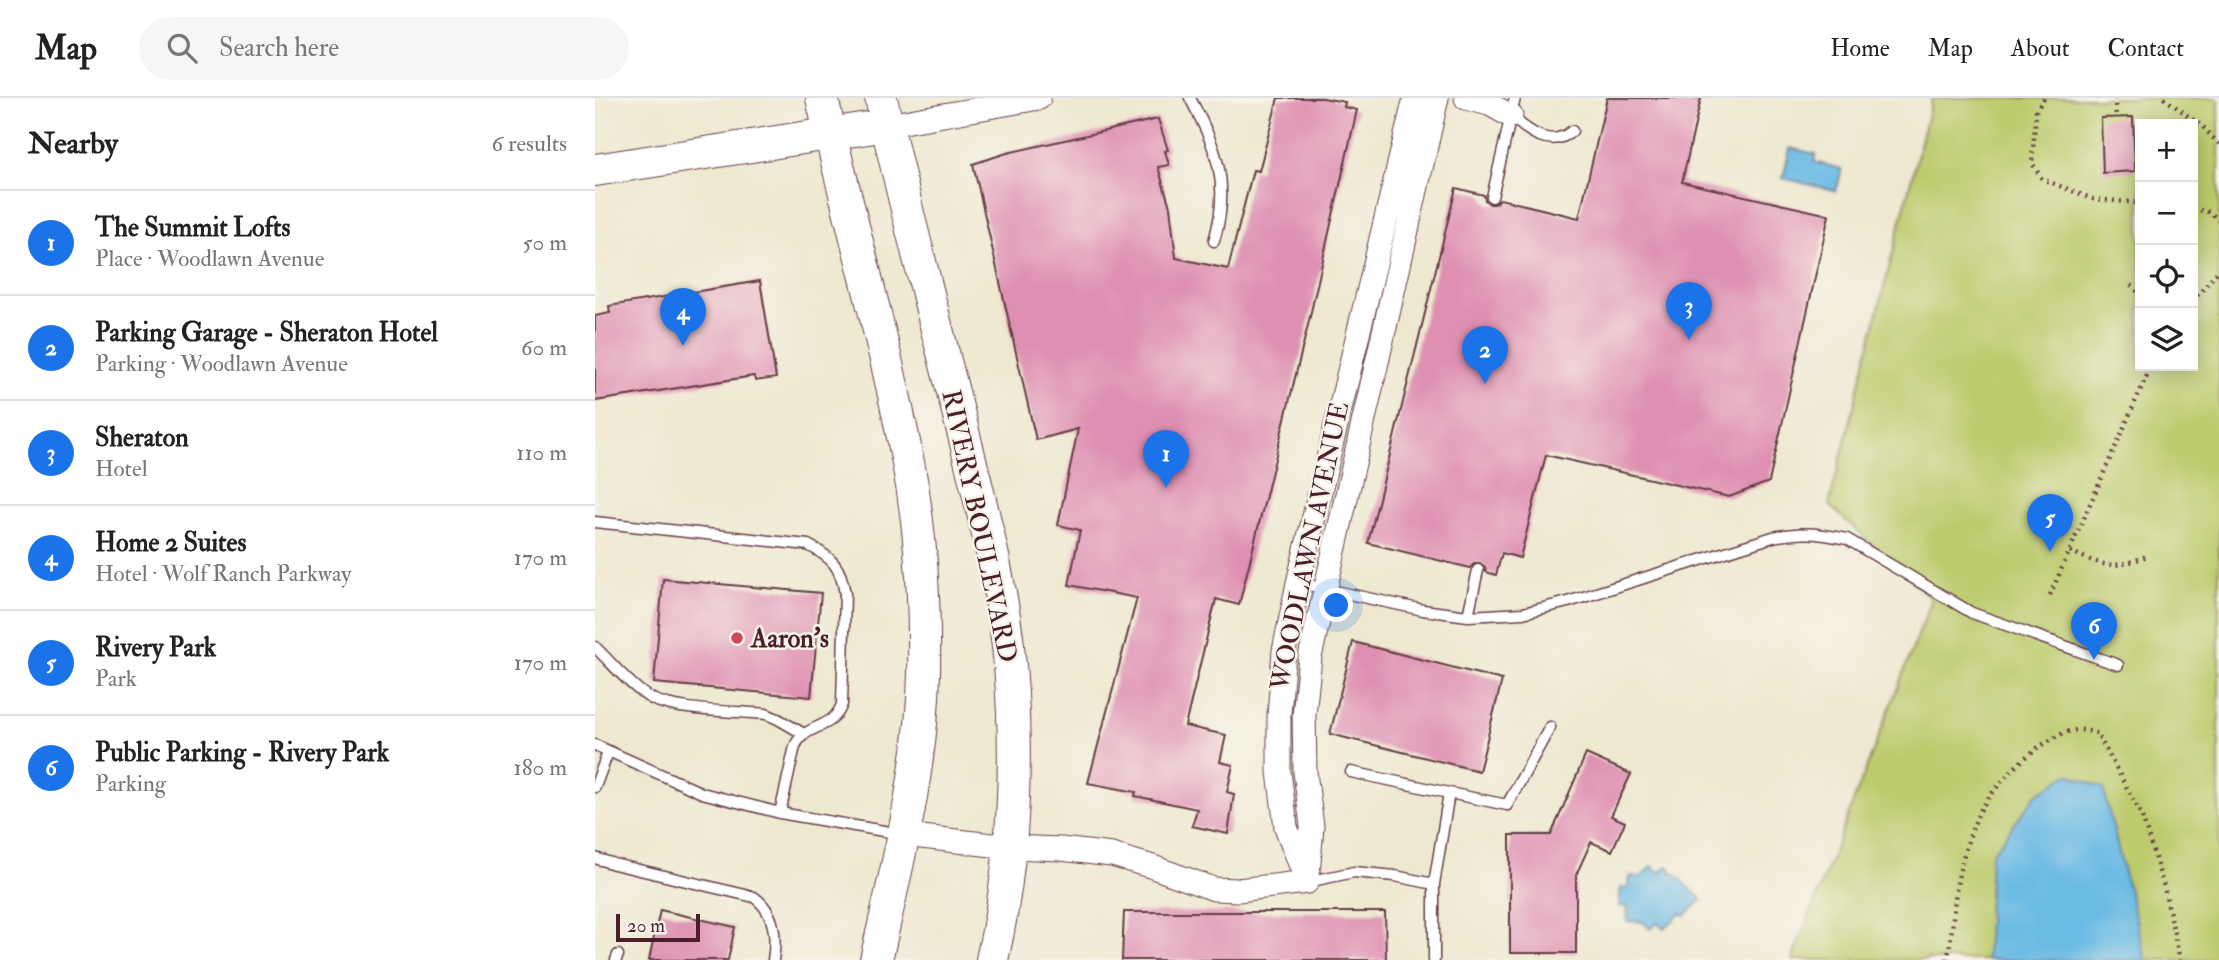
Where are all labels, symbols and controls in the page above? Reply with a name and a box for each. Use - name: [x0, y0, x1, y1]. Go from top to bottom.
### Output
- search box: [139, 17, 629, 80]
- text: Map: [35, 28, 97, 69]
- icon: search: [163, 29, 201, 67]
- text: Search here: [219, 32, 339, 64]
- text: Home: [1830, 33, 1890, 64]
- text: Map: [1928, 33, 1973, 64]
- text: About: [2011, 33, 2070, 64]
- text: Contact: [2108, 33, 2184, 64]
- map controls: [2135, 119, 2198, 371]
- button: +: [2135, 119, 2198, 182]
- text: Nearby: [28, 125, 118, 162]
- text: 6 results: [492, 129, 567, 158]
- button: −: [2135, 182, 2198, 245]
- text: The Summit Lofts: [95, 212, 290, 244]
- text: 1: [47, 228, 55, 257]
- text: 50 m: [523, 228, 567, 257]
- text: Place · Woodlawn Avenue: [95, 244, 324, 273]
- button: locate: [2135, 245, 2198, 308]
- pin: 3: [1666, 282, 1712, 340]
- pin: 4: [660, 288, 706, 346]
- button: layers: [2135, 308, 2198, 371]
- text: Parking Garage - Sheraton Hotel: [95, 317, 438, 349]
- pin: 2: [1462, 326, 1508, 384]
- text: 2: [45, 333, 57, 362]
- text: 60 m: [521, 333, 567, 362]
- text: Parking · Woodlawn Avenue: [95, 349, 348, 378]
- street label: RIVERY BOULEVARD: [934, 387, 1024, 665]
- street label: WOODLAWN AVENUE: [1264, 399, 1356, 694]
- text: Sheraton: [95, 422, 189, 454]
- pin: 1: [1143, 430, 1189, 488]
- text: 3: [47, 438, 55, 467]
- text: 110 m: [516, 438, 567, 467]
- text: Hotel: [95, 454, 148, 483]
- pin: 5: [2027, 494, 2073, 552]
- text: Home 2 Suites: [95, 527, 246, 559]
- text: 4: [45, 543, 57, 572]
- text: 170 m: [514, 543, 567, 572]
- text: Hotel · Wolf Ranch Parkway: [95, 559, 351, 588]
- your location: [1319, 588, 1353, 622]
- pin: 6: [2071, 602, 2117, 660]
- place label: Aaron's: [750, 623, 829, 655]
- marker: Aaron's: [729, 630, 745, 646]
- text: Rivery Park: [95, 632, 216, 664]
- text: 5: [46, 648, 56, 677]
- text: 170 m: [514, 648, 567, 677]
- text: Park: [95, 664, 137, 693]
- text: Public Parking - Rivery Park: [95, 737, 389, 769]
- text: 6: [45, 753, 57, 782]
- text: 180 m: [514, 753, 567, 782]
- text: Parking: [95, 769, 166, 798]
- scale bar: [616, 911, 700, 943]
- text: 20 m: [627, 914, 665, 938]

